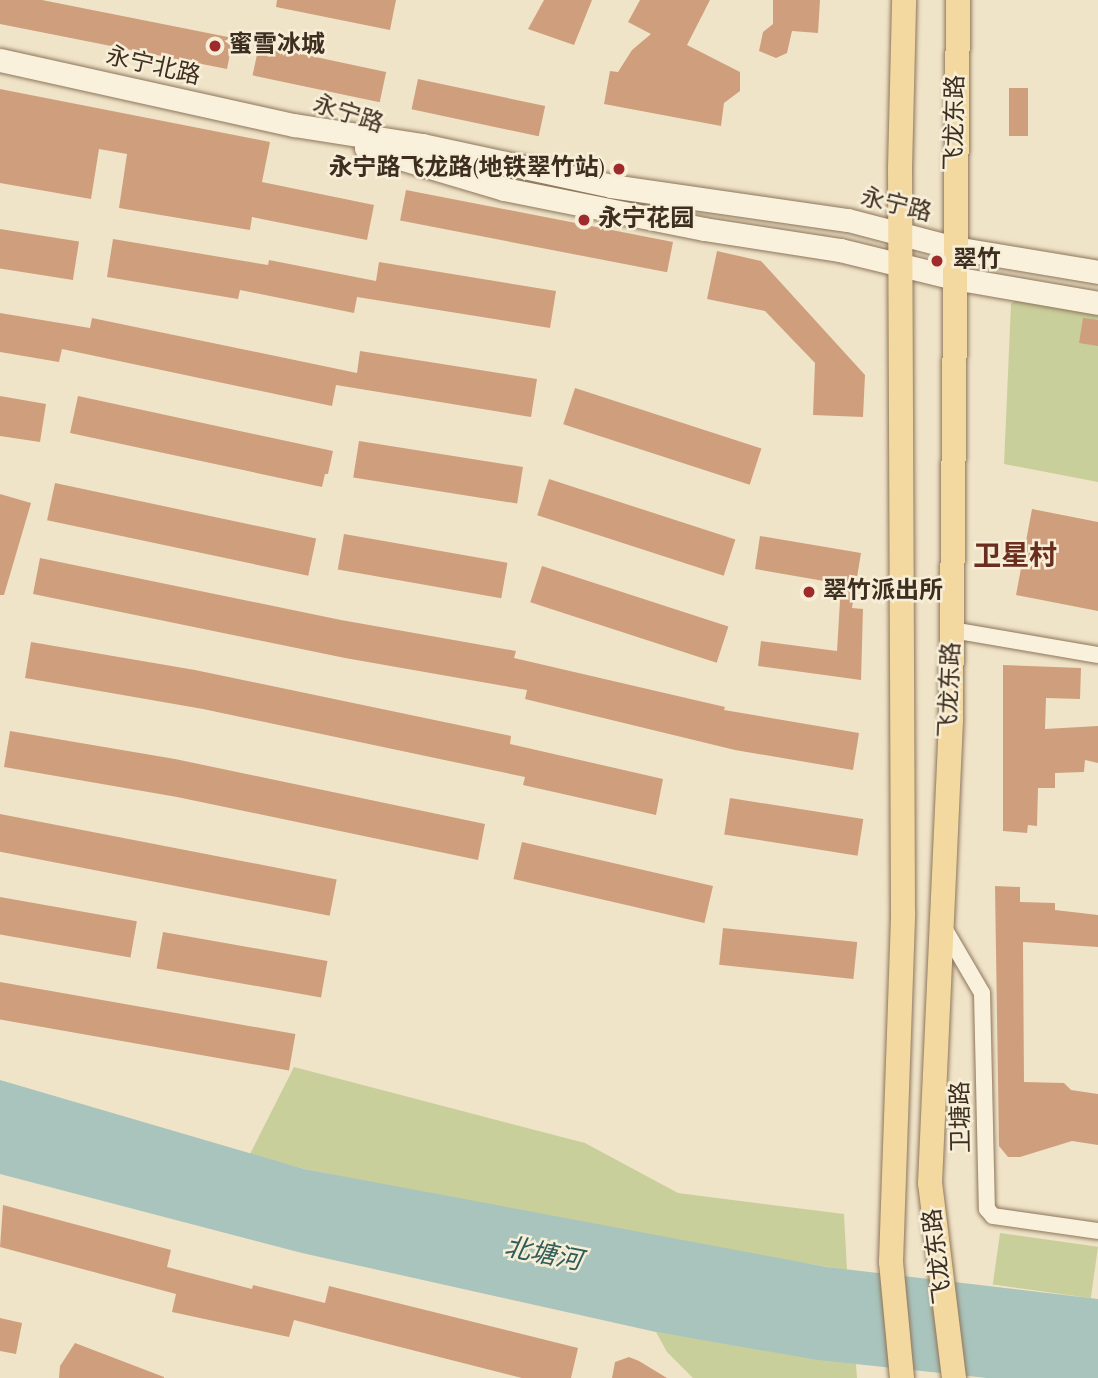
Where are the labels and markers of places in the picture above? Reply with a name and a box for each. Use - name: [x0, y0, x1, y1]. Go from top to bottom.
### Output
- place label: 蜜雪冰城: [229, 32, 325, 60]
- marker: 蜜雪冰城: [207, 38, 223, 54]
- place label: 永宁路飞龙路(地铁翠竹站): [328, 155, 605, 183]
- marker: 永宁路飞龙路(地铁翠竹站): [611, 161, 627, 177]
- place label: 永宁花园: [598, 206, 694, 234]
- marker: 永宁花园: [576, 212, 592, 228]
- place label: 翠竹: [953, 247, 1001, 275]
- marker: 翠竹: [927, 251, 947, 271]
- place label: 翠竹派出所: [823, 578, 943, 606]
- marker: 翠竹派出所: [801, 584, 817, 600]

